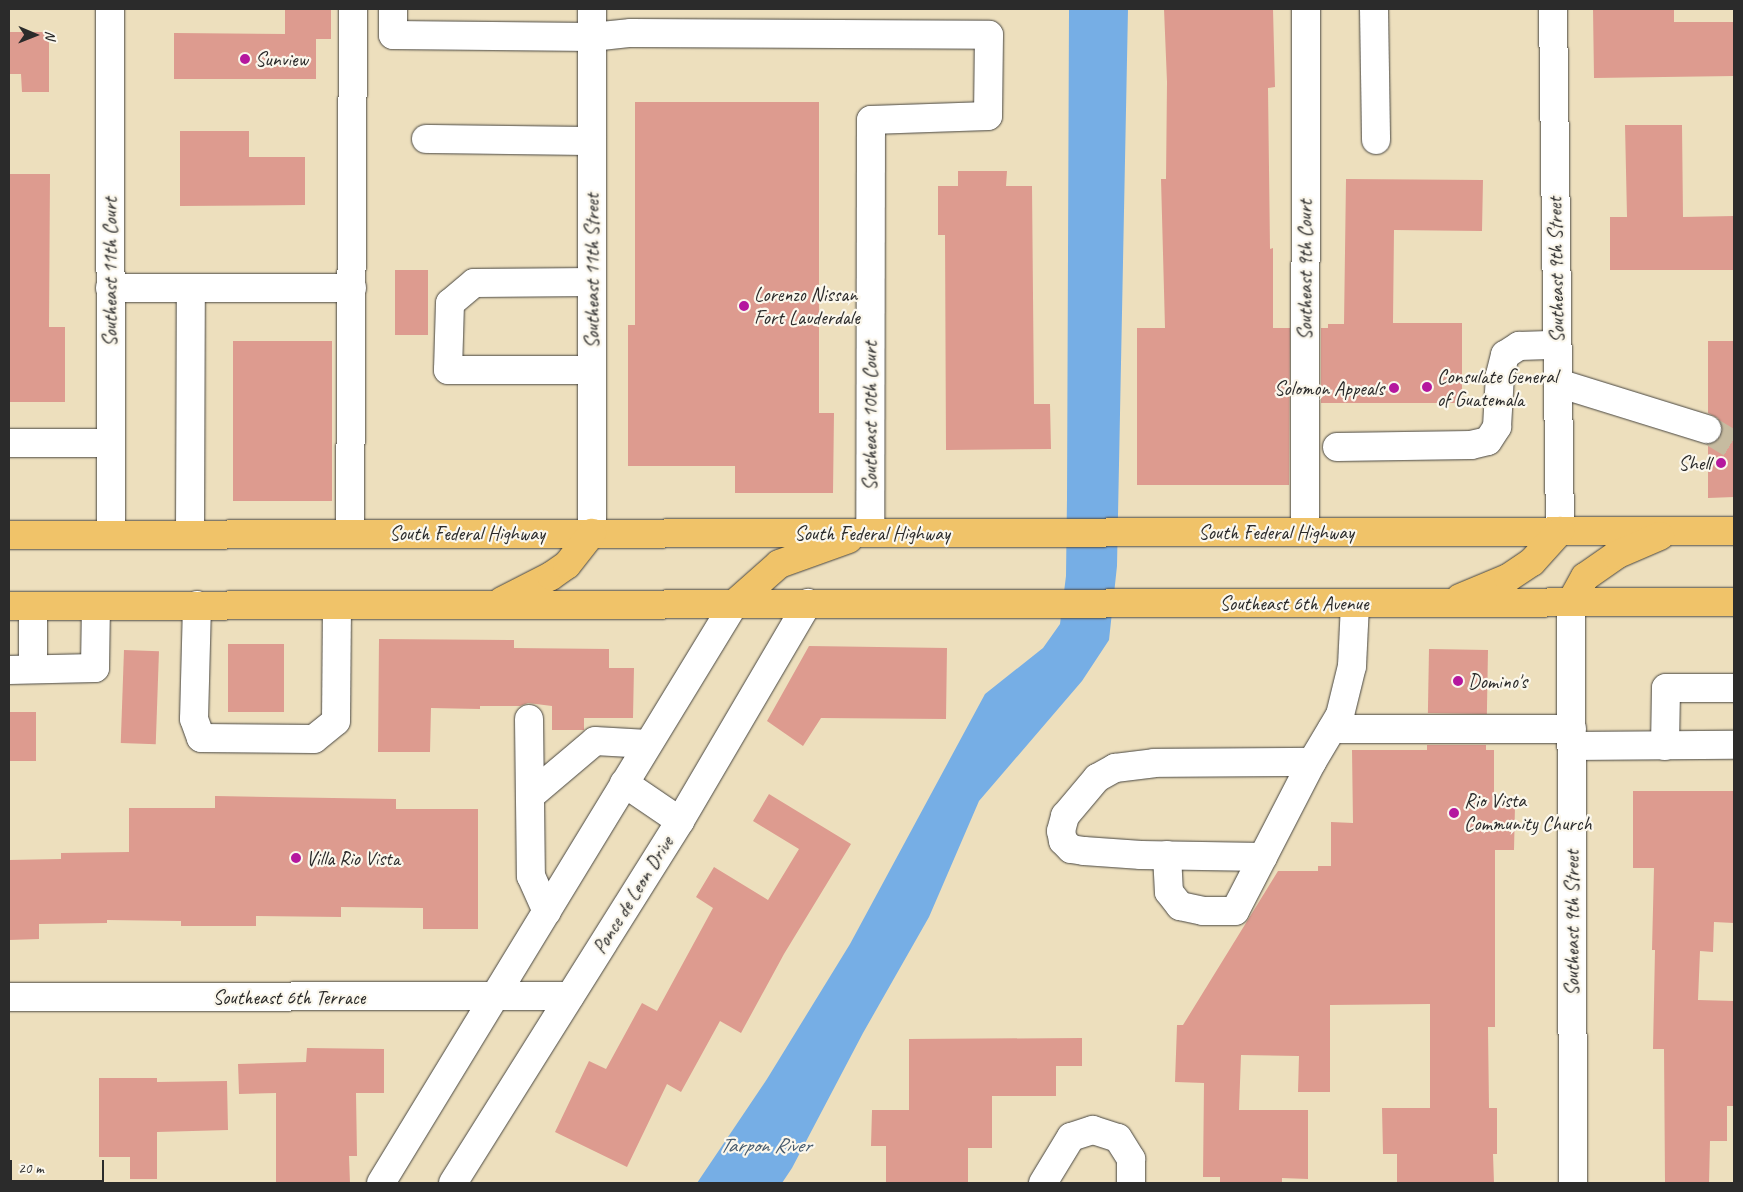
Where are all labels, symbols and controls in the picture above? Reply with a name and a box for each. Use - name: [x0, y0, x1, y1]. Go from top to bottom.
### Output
- north arrow: [10, 10, 60, 60]
- text: N: [42, 31, 59, 40]
- place label: Sunview: [255, 47, 308, 71]
- marker: Sunview: [239, 53, 251, 65]
- street label: Southeast 11th Street: [580, 193, 604, 349]
- street label: Southeast 11th Court: [98, 197, 122, 347]
- street label: Southeast 9th Street: [1543, 197, 1569, 343]
- street label: Southeast 9th Court: [1293, 200, 1317, 340]
- place label: Lorenzo Nissan Fort Lauderdale: [754, 282, 861, 329]
- marker: Lorenzo Nissan Fort Lauderdale: [738, 300, 750, 312]
- street label: Southeast 10th Court: [858, 341, 882, 491]
- place label: Consulate General of Guatemala: [1437, 364, 1557, 411]
- place label: Solomon Appeals: [1274, 376, 1384, 400]
- marker: Consulate General of Guatemala: [1421, 381, 1433, 393]
- marker: Solomon Appeals: [1388, 382, 1400, 394]
- place label: Shell: [1678, 451, 1711, 475]
- marker: Shell: [1715, 457, 1727, 469]
- street label: South Federal Highway: [1199, 520, 1353, 544]
- street label: South Federal Highway: [390, 521, 544, 545]
- street label: South Federal Highway: [795, 521, 949, 545]
- street label: Southeast 6th Avenue: [1220, 591, 1368, 615]
- place label: Domino's: [1468, 669, 1527, 693]
- marker: Domino's: [1452, 675, 1464, 687]
- place label: Rio Vista Community Church: [1464, 789, 1592, 836]
- marker: Rio Vista Community Church: [1448, 807, 1460, 819]
- street label: Ponce de Leon Drive: [587, 832, 679, 958]
- place label: Villa Rio Vista: [306, 846, 401, 870]
- street label: Southeast 9th Street: [1560, 850, 1584, 996]
- marker: Villa Rio Vista: [290, 852, 302, 864]
- street label: Southeast 6th Terrace: [213, 985, 365, 1009]
- water label: Tarpon River: [719, 1132, 811, 1158]
- scale bar: [12, 1150, 106, 1182]
- text: 20 m: [18, 1159, 44, 1178]

